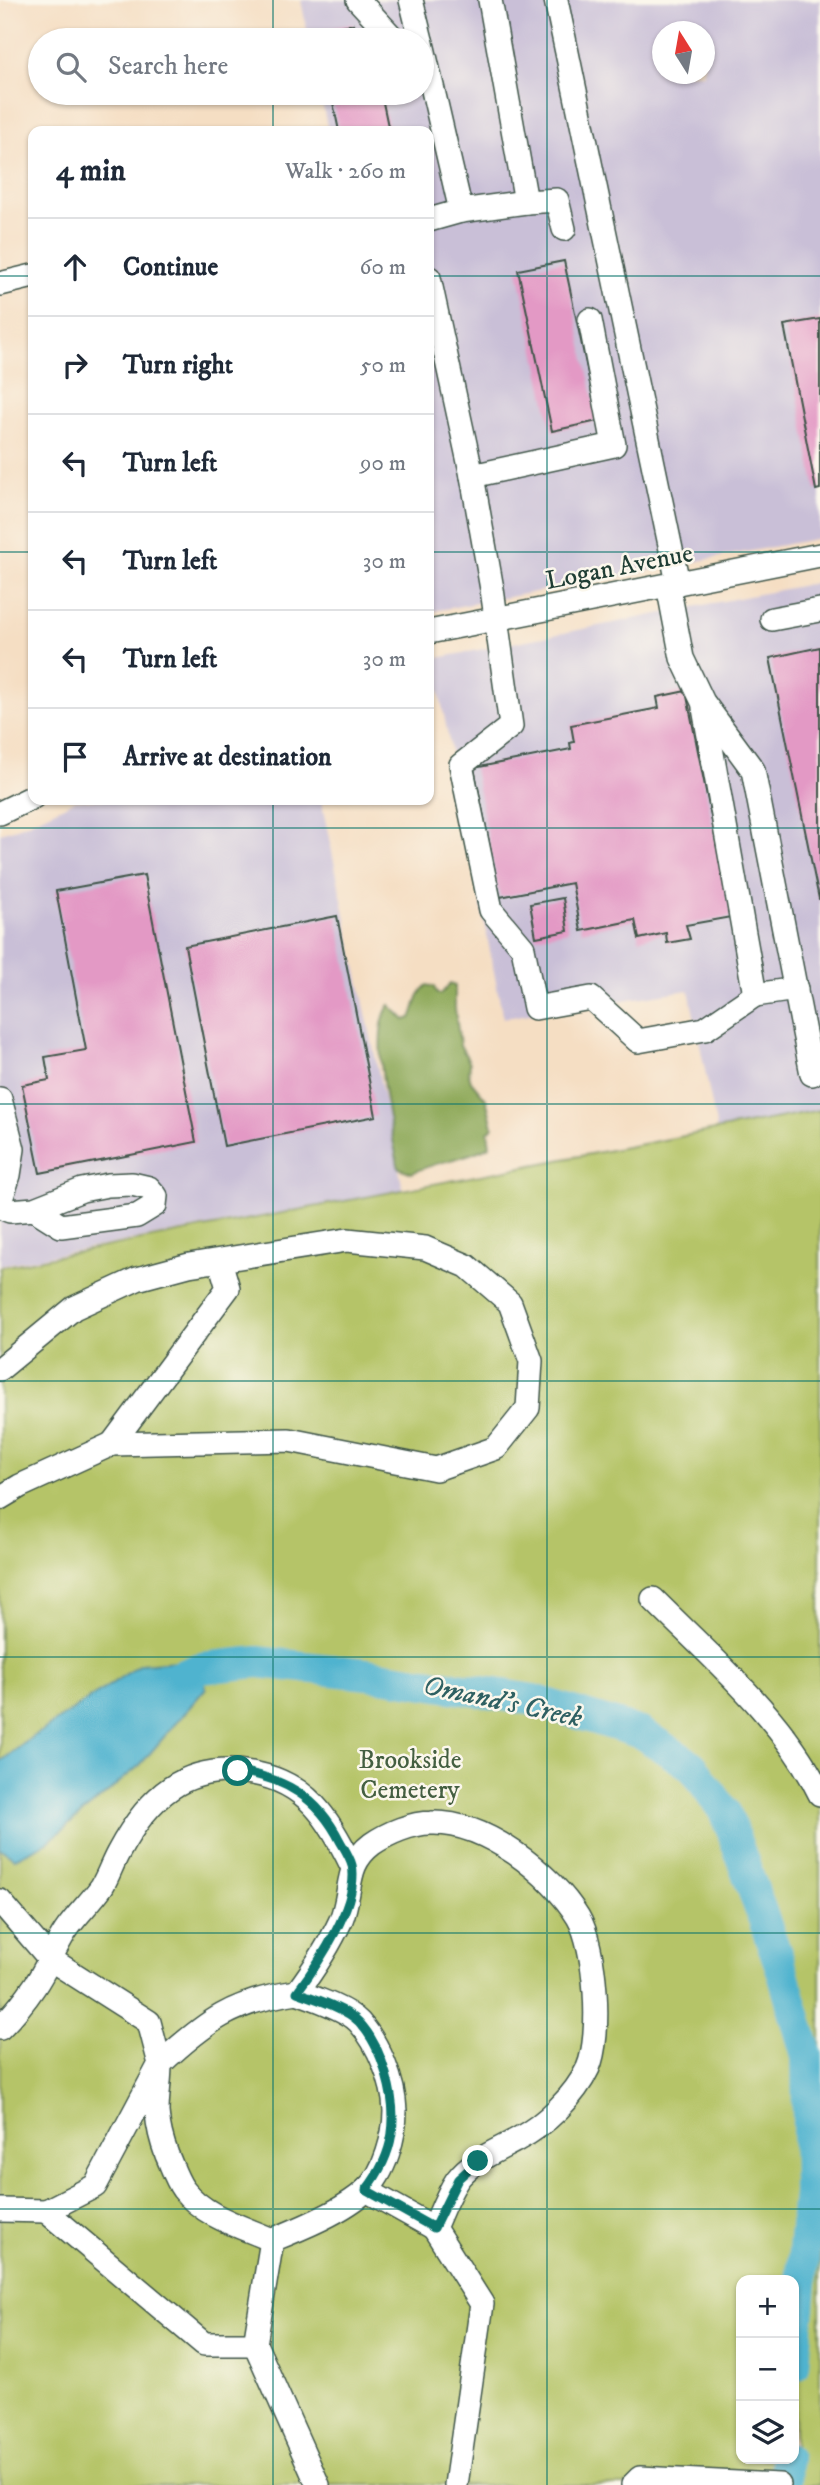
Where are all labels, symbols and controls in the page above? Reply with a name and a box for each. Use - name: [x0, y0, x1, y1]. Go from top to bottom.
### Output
- north arrow: [652, 21, 715, 84]
- search box: [28, 28, 434, 105]
- icon: search: [52, 48, 90, 86]
- text: Search here: [108, 50, 228, 83]
- text: 4 min: [56, 153, 126, 190]
- text: Walk · 260 m: [285, 157, 406, 186]
- icon: ahead: [56, 248, 94, 286]
- text: Continue: [123, 251, 218, 284]
- text: 60 m: [359, 253, 406, 282]
- icon: right: [56, 346, 94, 384]
- text: Turn right: [123, 349, 233, 382]
- text: 50 m: [360, 351, 406, 380]
- icon: left: [56, 444, 94, 482]
- text: Turn left: [123, 447, 217, 480]
- text: 90 m: [360, 449, 406, 478]
- street label: Logan Avenue: [543, 537, 696, 598]
- icon: left: [56, 542, 94, 580]
- text: Turn left: [123, 545, 217, 578]
- text: 30 m: [363, 547, 406, 576]
- icon: left: [56, 640, 94, 678]
- text: Turn left: [123, 643, 217, 676]
- text: 30 m: [363, 645, 406, 674]
- icon: arrive: [56, 738, 94, 776]
- text: Arrive at destination: [123, 741, 332, 774]
- water label: Omand's Creek: [420, 1668, 586, 1735]
- park label: Brookside Cemetery: [358, 1744, 462, 1807]
- route start: [222, 1755, 253, 1786]
- route end: [462, 2145, 493, 2176]
- map controls: [736, 2275, 799, 2464]
- button: +: [736, 2275, 799, 2338]
- button: −: [736, 2338, 799, 2401]
- button: layers: [736, 2401, 799, 2464]

